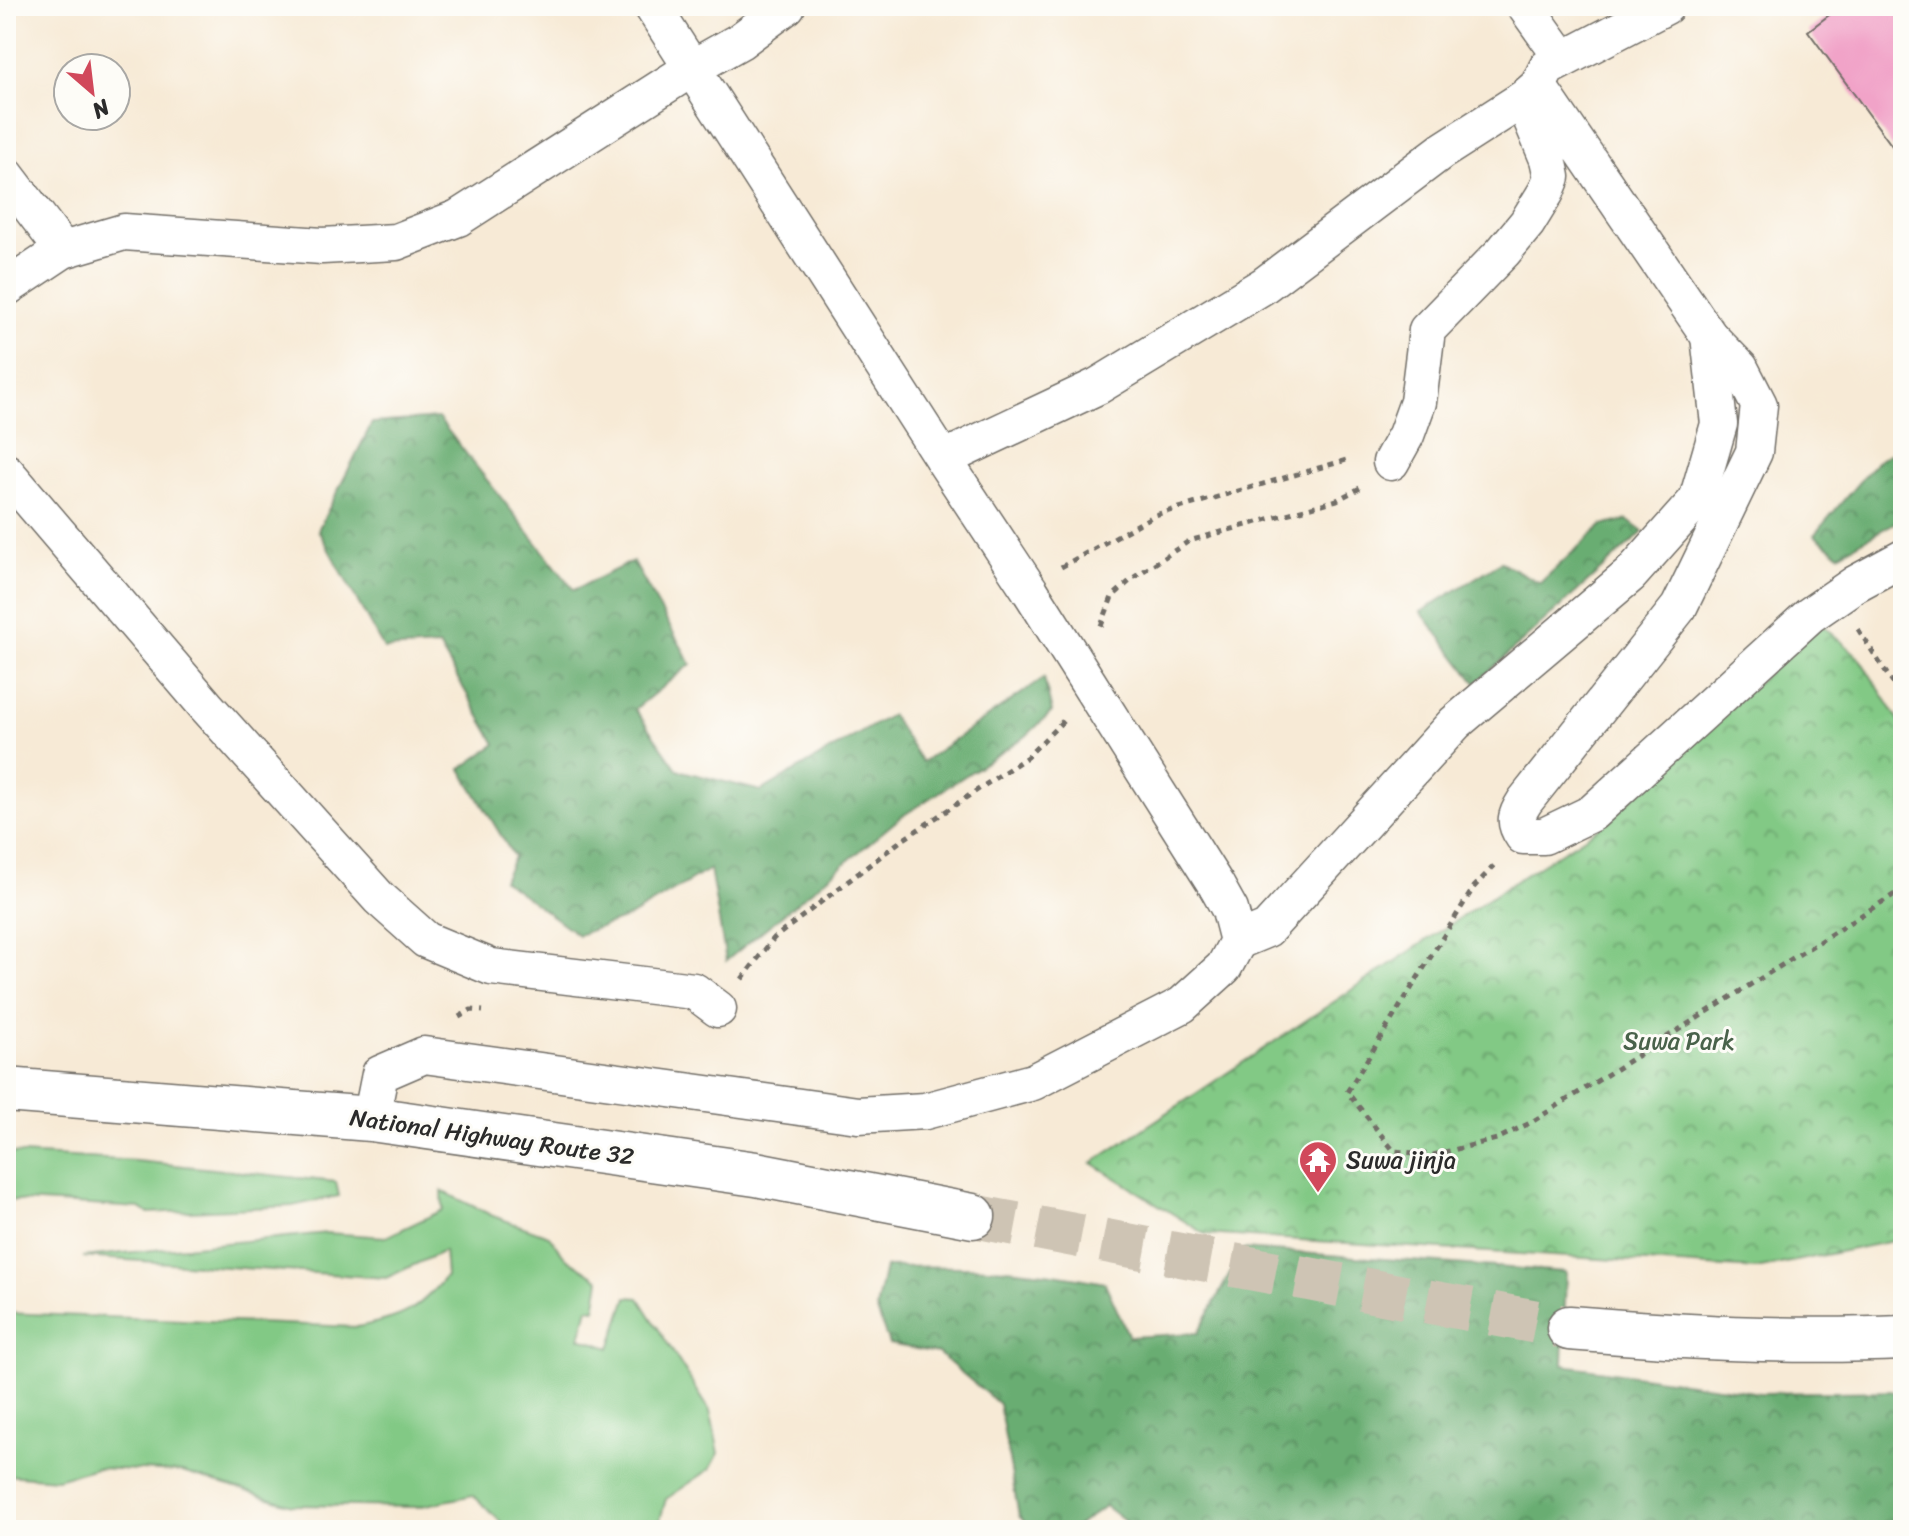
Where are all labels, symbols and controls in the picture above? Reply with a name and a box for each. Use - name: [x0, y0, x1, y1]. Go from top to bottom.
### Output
- north arrow: [52, 52, 132, 132]
- text: N: [85, 88, 118, 130]
- park label: Suwa Park: [1623, 1020, 1735, 1062]
- street label: National Highway Route 32: [347, 1096, 637, 1178]
- temple icon: Suwa jinja: [1297, 1139, 1339, 1194]
- place label: Suwa jinja: [1346, 1139, 1456, 1181]

